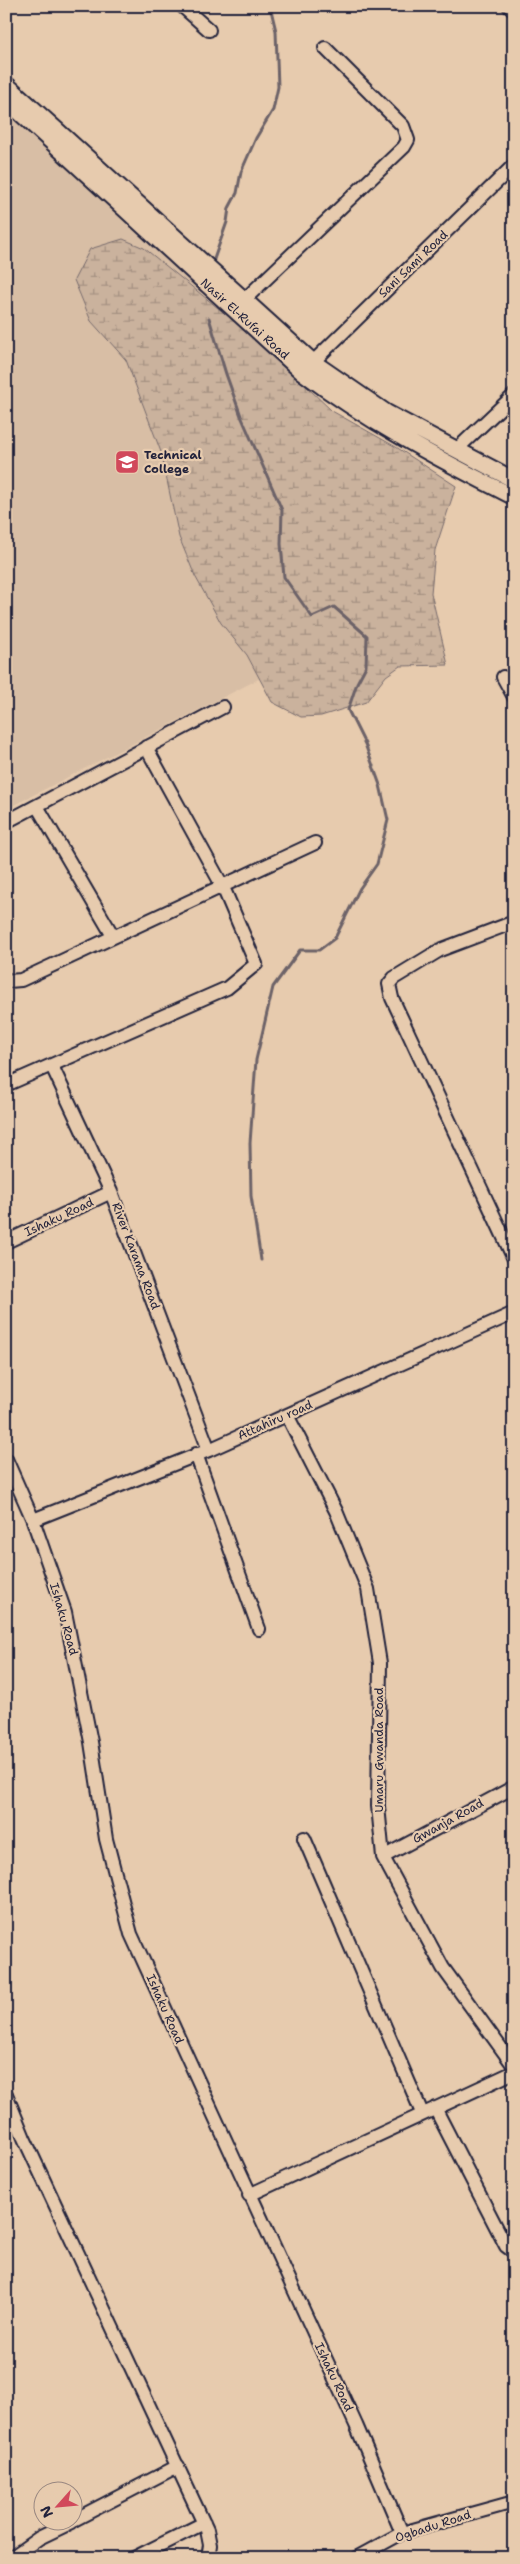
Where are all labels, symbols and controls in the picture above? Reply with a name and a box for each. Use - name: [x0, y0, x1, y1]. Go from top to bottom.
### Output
- street label: Sani Sami Road: [375, 227, 451, 301]
- street label: Nasir El-Rufai Road: [197, 275, 293, 363]
- place label: Technical College: [144, 447, 202, 477]
- school or university icon: Technical College: [114, 449, 140, 475]
- street label: Ishaku Road: [22, 1194, 97, 1240]
- street label: River Karama Road: [108, 1200, 164, 1312]
- street label: Attahiru road: [235, 1396, 315, 1444]
- street label: Ishaku Road: [46, 1581, 82, 1657]
- street label: Umaru Gwanda Road: [371, 1687, 387, 1813]
- street label: Gwanja Road: [410, 1795, 487, 1847]
- street label: Ishaku Road: [143, 1972, 188, 2047]
- street label: Ishaku Road: [311, 2340, 357, 2415]
- north arrow: [32, 2482, 82, 2532]
- text: N: [36, 2503, 57, 2521]
- street label: Ogbadu Road: [393, 2506, 473, 2546]

